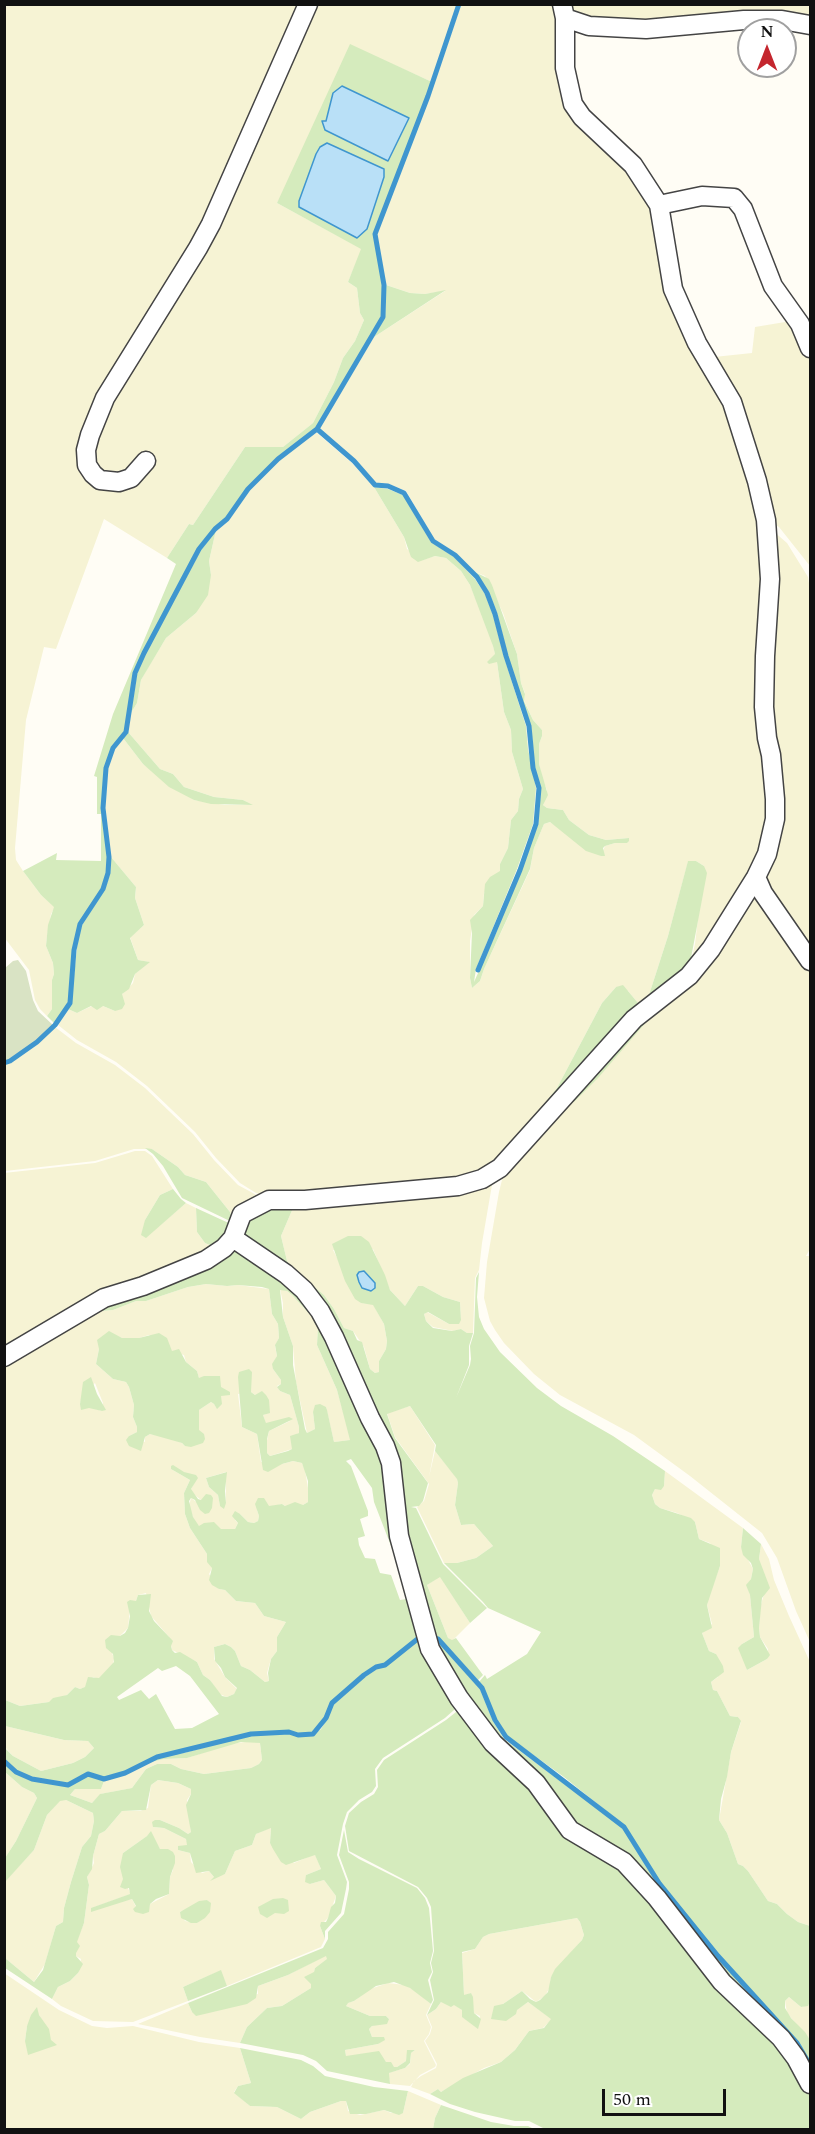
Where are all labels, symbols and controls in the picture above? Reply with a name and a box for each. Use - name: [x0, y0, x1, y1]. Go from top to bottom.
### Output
- north arrow: [737, 18, 797, 78]
- text: N: [760, 20, 774, 44]
- scale bar: [605, 2077, 730, 2115]
- text: 50 m: [613, 2086, 651, 2113]

